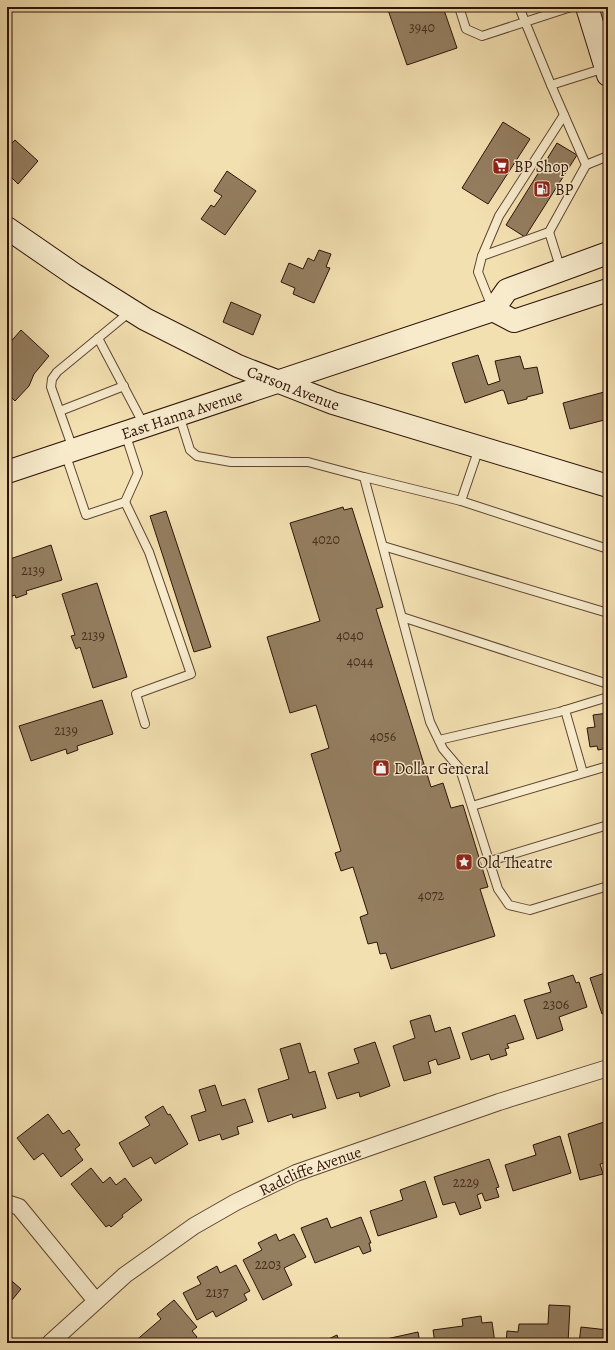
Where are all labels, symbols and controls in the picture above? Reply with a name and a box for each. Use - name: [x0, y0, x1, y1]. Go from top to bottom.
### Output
- house number: 3940: [409, 18, 435, 37]
- supermarket icon: BP Shop: [491, 156, 511, 176]
- place label: BP Shop: [514, 156, 569, 178]
- fuel station icon: BP: [532, 179, 552, 199]
- place label: BP: [555, 179, 574, 201]
- street label: Carson Avenue: [244, 361, 342, 416]
- street label: East Hanna Avenue: [118, 384, 245, 445]
- house number: 4020: [312, 530, 340, 549]
- house number: 2139: [21, 561, 45, 580]
- house number: 2139: [81, 626, 105, 645]
- house number: 4040: [336, 626, 364, 645]
- house number: 4044: [347, 652, 373, 671]
- house number: 2139: [54, 721, 78, 740]
- house number: 4056: [370, 727, 396, 746]
- shop icon: Dollar General: [371, 758, 391, 778]
- place label: Dollar General: [394, 758, 489, 780]
- place icon: Old Theatre: [454, 852, 474, 872]
- place label: Old Theatre: [477, 852, 553, 874]
- house number: 4072: [418, 886, 445, 905]
- house number: 2306: [543, 995, 569, 1014]
- street label: Radcliffe Avenue: [255, 1141, 365, 1201]
- house number: 2229: [453, 1173, 479, 1192]
- house number: 2203: [255, 1255, 281, 1274]
- house number: 2137: [205, 1283, 229, 1302]

